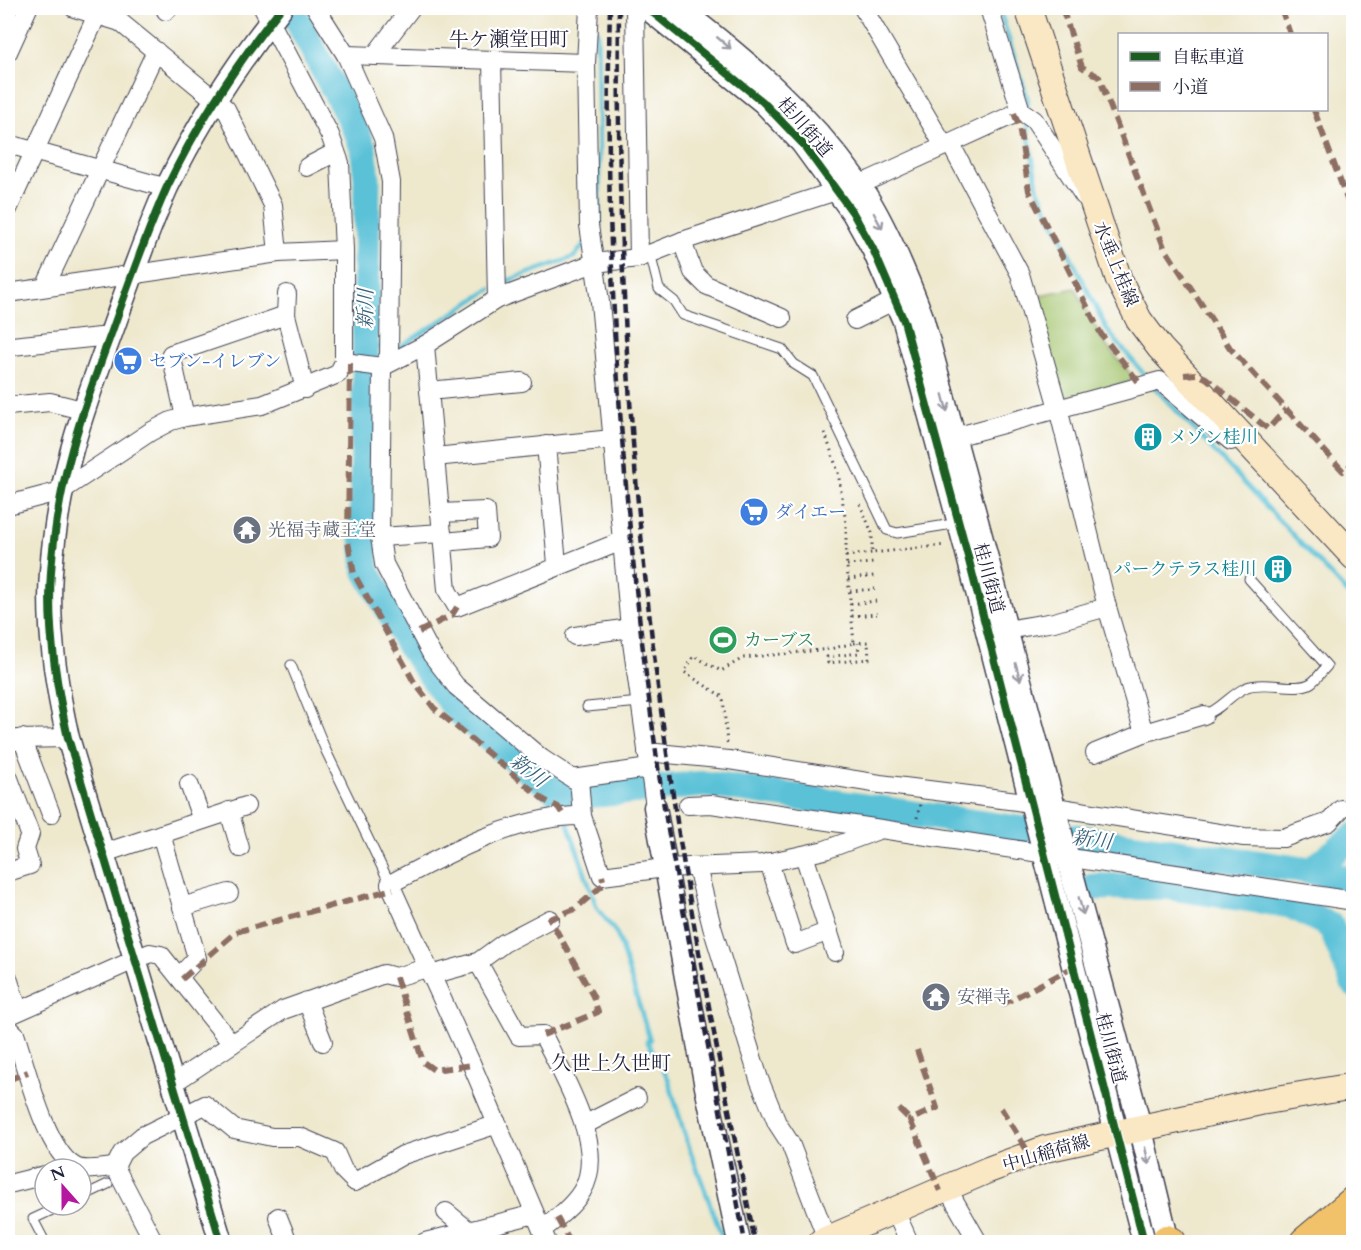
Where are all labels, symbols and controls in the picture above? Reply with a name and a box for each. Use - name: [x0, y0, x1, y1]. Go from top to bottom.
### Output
- district label: 牛ケ瀬堂田町: [449, 26, 569, 53]
- legend: [1118, 33, 1328, 111]
- one-way arrow: [716, 37, 732, 50]
- text: 自転車道: [1172, 45, 1244, 70]
- text: 小道: [1172, 75, 1208, 100]
- street label: 桂川街道: [772, 92, 838, 163]
- one-way arrow: [873, 211, 884, 229]
- street label: 水垂上桂線: [1087, 218, 1144, 311]
- water label: 新川: [352, 287, 379, 329]
- supermarket icon: セブン-イレブン: [112, 345, 144, 377]
- place label: セブン-イレブン: [149, 349, 282, 374]
- one-way arrow: [939, 393, 951, 412]
- building icon: メゾン桂川: [1132, 421, 1164, 453]
- place label: メゾン桂川: [1169, 425, 1258, 450]
- supermarket icon: ダイエー: [738, 496, 770, 528]
- place label: ダイエー: [775, 500, 846, 525]
- temple icon: 光福寺蔵王堂: [231, 514, 263, 546]
- place label: 光福寺蔵王堂: [268, 518, 376, 543]
- street label: 桂川街道: [967, 540, 1010, 616]
- building icon: パークテラス桂川: [1262, 553, 1294, 585]
- place label: パークテラス桂川: [1114, 557, 1257, 582]
- sports icon: カーブス: [707, 624, 739, 656]
- place label: カーブス: [744, 628, 814, 653]
- one-way arrow: [1012, 662, 1024, 681]
- water label: 新川: [505, 747, 554, 795]
- water label: 新川: [1070, 823, 1116, 856]
- one-way arrow: [1076, 896, 1087, 915]
- temple icon: 安禅寺: [920, 981, 952, 1013]
- place label: 安禅寺: [957, 985, 1011, 1010]
- street label: 桂川街道: [1089, 1010, 1132, 1086]
- district label: 久世上久世町: [551, 1050, 671, 1077]
- street label: 中山稲荷線: [999, 1129, 1093, 1178]
- one-way arrow: [1142, 1146, 1154, 1165]
- north arrow: [33, 1157, 93, 1217]
- text: N: [48, 1161, 69, 1187]

